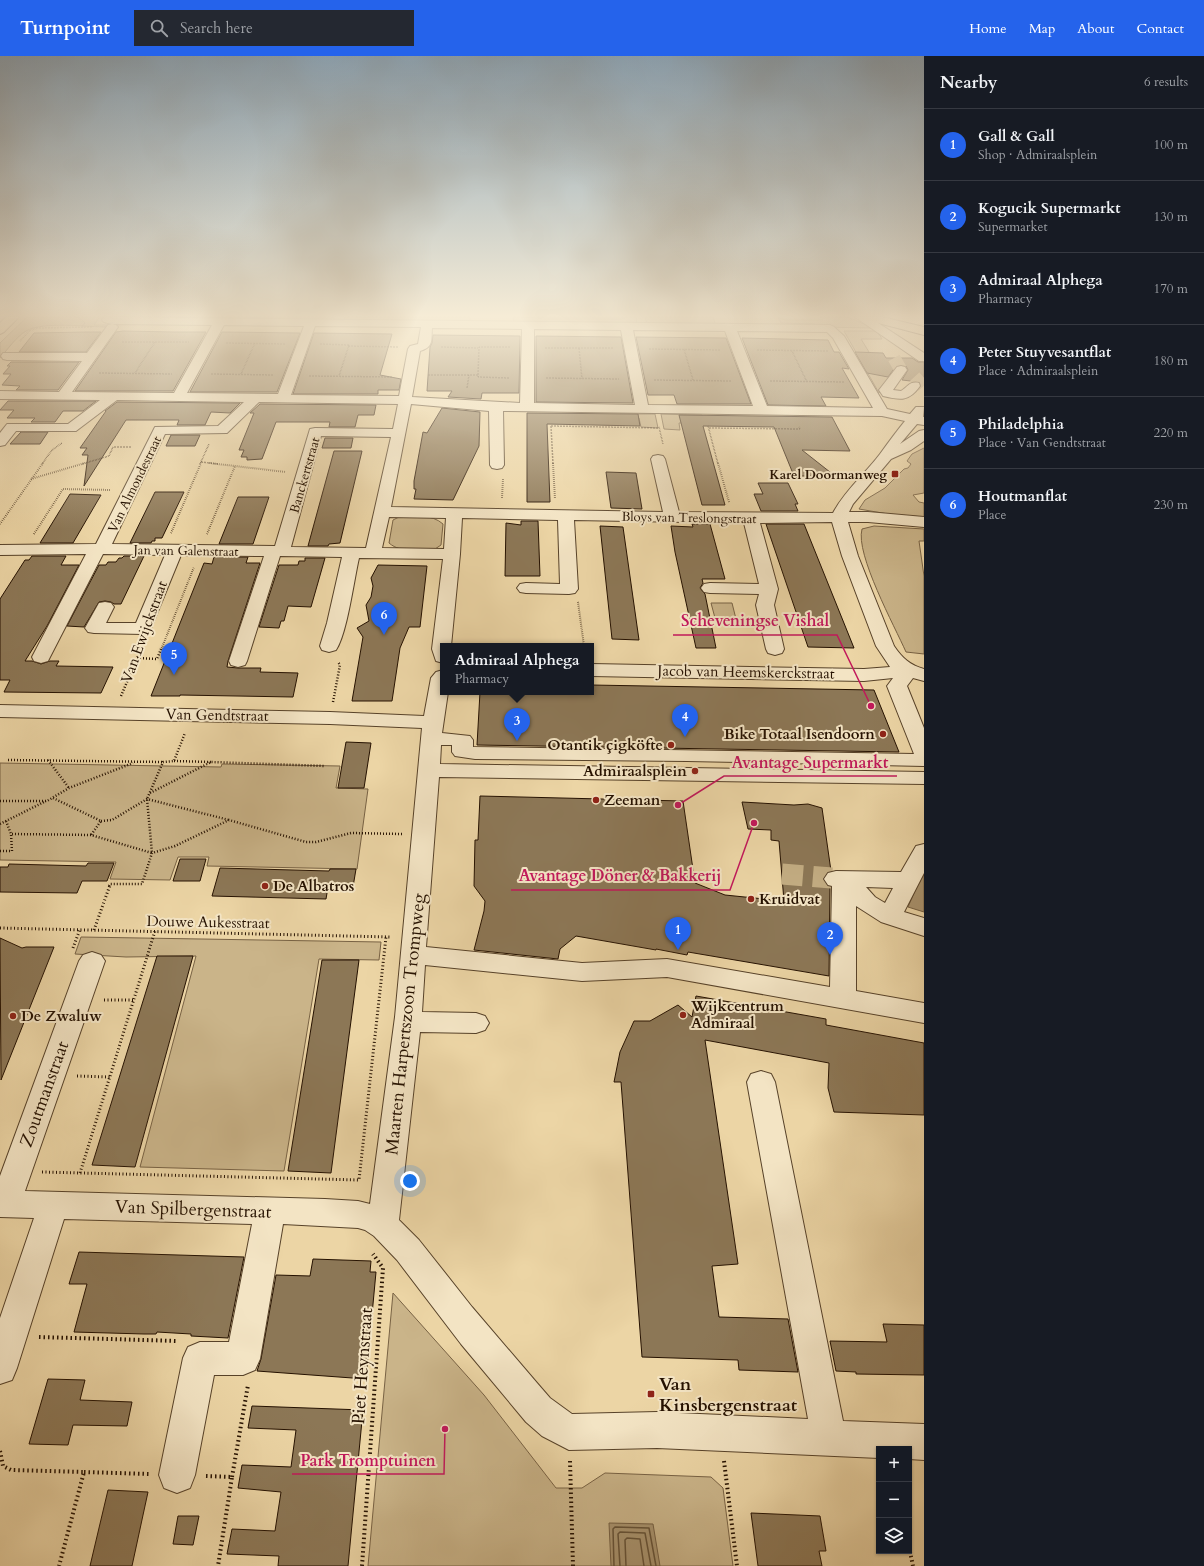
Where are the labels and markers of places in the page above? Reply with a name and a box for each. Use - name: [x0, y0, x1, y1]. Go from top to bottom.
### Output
- place label: Karel Doormanweg: [769, 466, 887, 484]
- marker: Karel Doormanweg: [890, 469, 900, 479]
- pin: 6: [371, 602, 397, 635]
- callout: Scheveningse Vishal: [673, 607, 837, 635]
- pin: 5: [161, 642, 187, 675]
- pin: 4: [672, 704, 698, 737]
- pin: 3: [504, 708, 530, 741]
- place label: Bike Totaal Isendoorn: [724, 724, 875, 744]
- marker: Bike Totaal Isendoorn: [878, 729, 888, 739]
- place label: Otantik çigköfte: [547, 735, 663, 755]
- marker: Otantik çigköfte: [666, 740, 676, 750]
- callout: Avantage Supermarkt: [724, 748, 897, 776]
- place label: Admiraalsplein: [583, 761, 687, 781]
- marker: Admiraalsplein: [690, 766, 700, 776]
- place label: Zeeman: [604, 790, 661, 810]
- marker: Zeeman: [591, 795, 601, 805]
- callout: Avantage Döner & Bakkerij: [511, 862, 730, 890]
- place label: De Albatros: [273, 876, 354, 896]
- marker: De Albatros: [260, 881, 270, 891]
- place label: Kruidvat: [759, 889, 821, 909]
- marker: Kruidvat: [746, 894, 756, 904]
- pin: 1: [665, 917, 691, 950]
- pin: 2: [817, 922, 843, 955]
- place label: Wijkcentrum Admiraal: [690, 996, 784, 1033]
- place label: De Zwaluw: [21, 1006, 102, 1026]
- marker: Wijkcentrum Admiraal: [678, 1010, 688, 1020]
- marker: De Zwaluw: [8, 1011, 18, 1021]
- place label: Van Kinsbergenstraat: [659, 1372, 798, 1418]
- marker: Van Kinsbergenstraat: [646, 1389, 656, 1399]
- callout: Park Tromptuinen: [292, 1446, 444, 1474]

